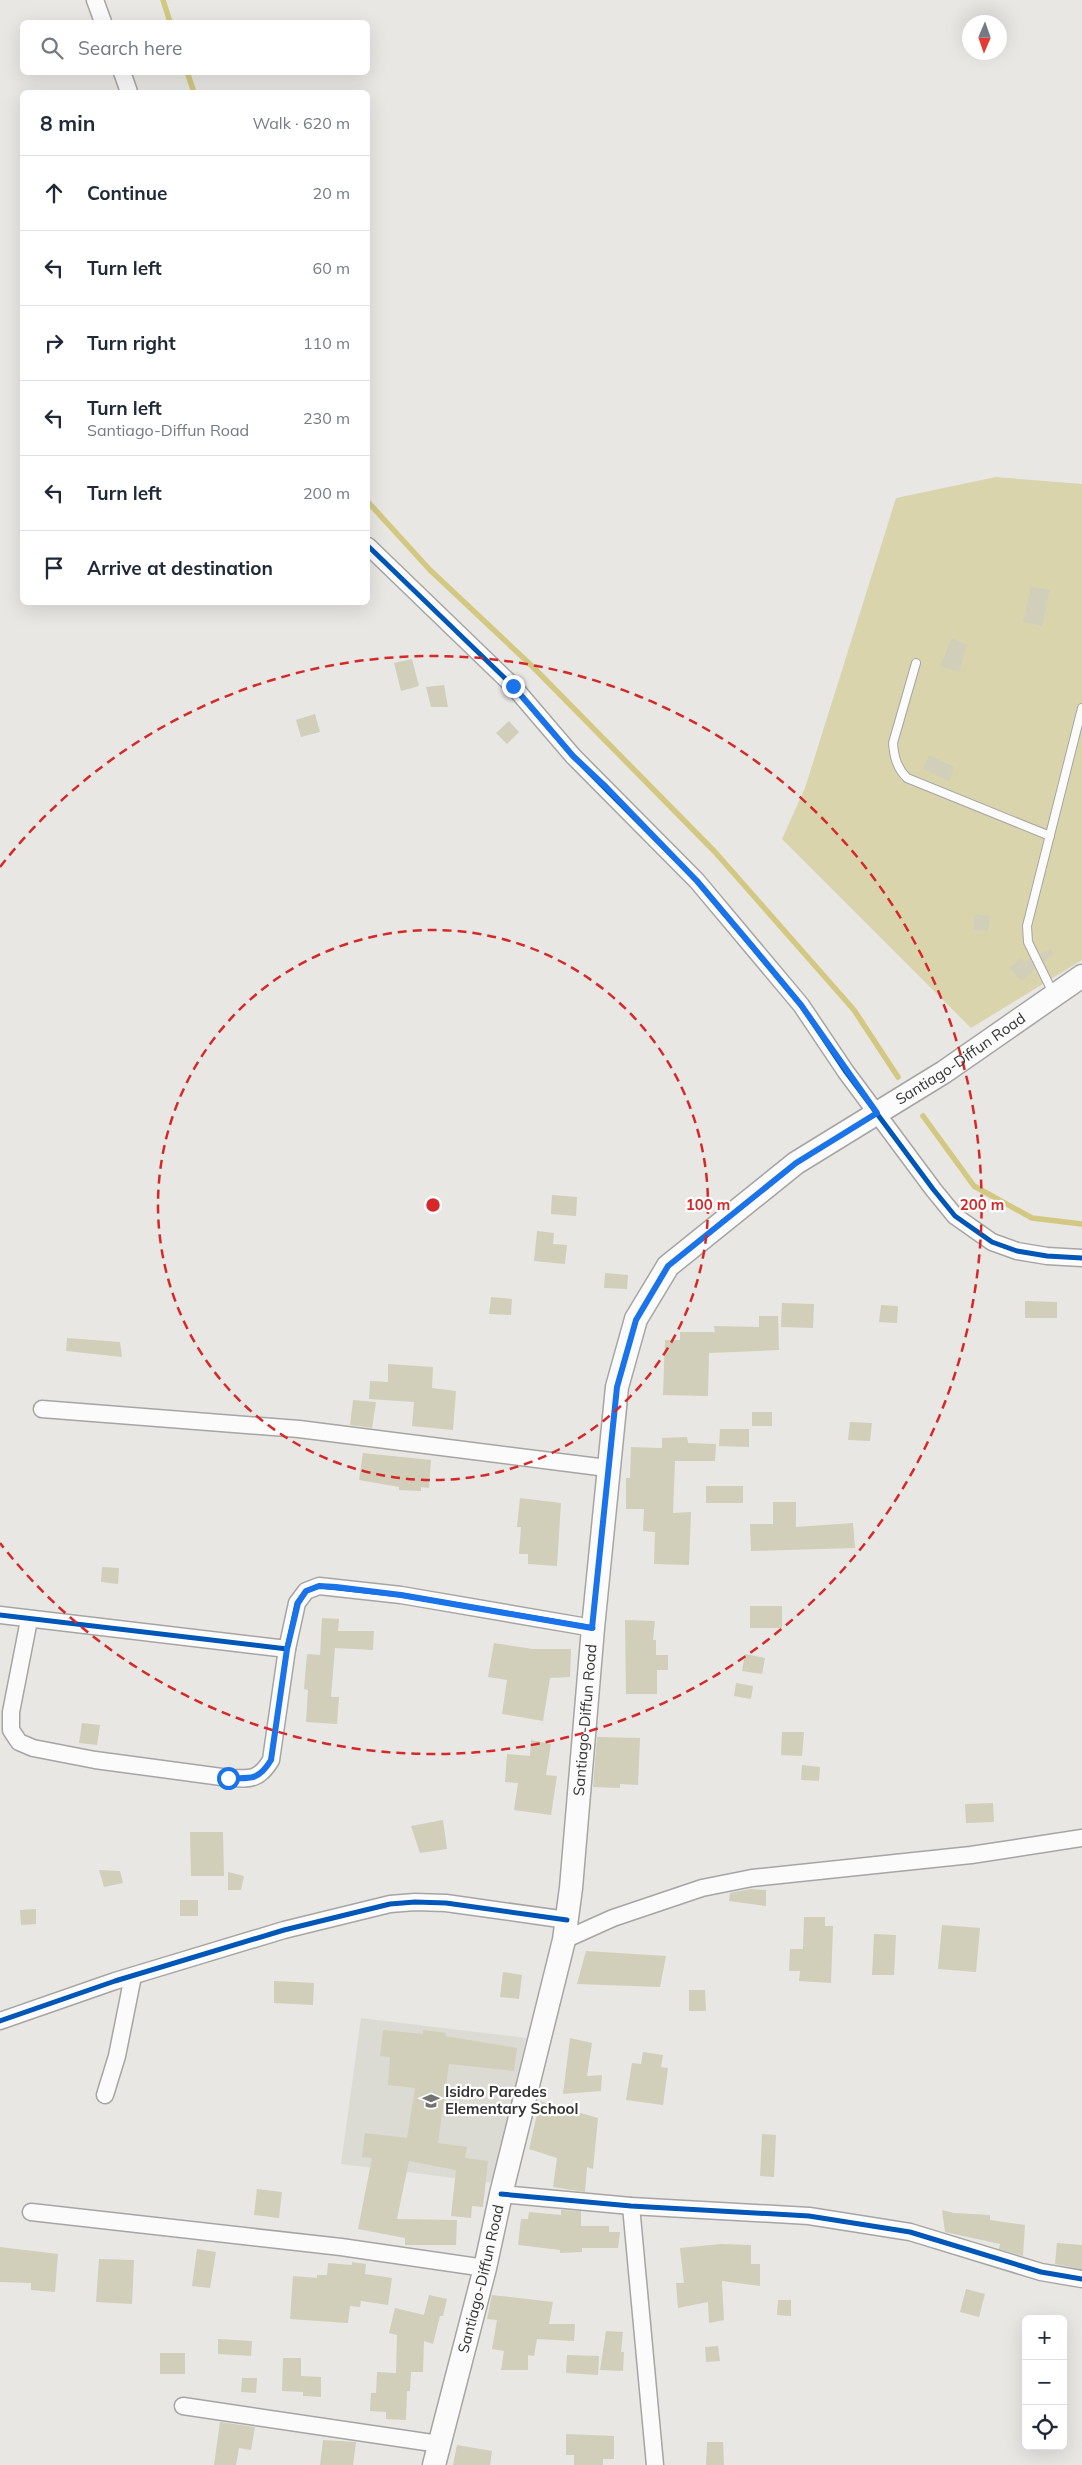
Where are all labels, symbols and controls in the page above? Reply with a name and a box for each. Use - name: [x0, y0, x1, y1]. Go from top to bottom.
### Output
- north arrow: [962, 15, 1007, 60]
- search box: [20, 20, 370, 75]
- icon: search: [38, 34, 66, 62]
- text: Search here: [78, 36, 182, 60]
- text: 8 min: [40, 110, 95, 136]
- text: Walk · 620 m: [252, 113, 350, 133]
- icon: ahead: [40, 179, 68, 207]
- text: Continue: [87, 181, 167, 205]
- text: 20 m: [313, 183, 350, 203]
- icon: left: [40, 254, 68, 282]
- text: Turn left: [87, 256, 162, 280]
- text: 60 m: [313, 258, 350, 278]
- icon: right: [40, 329, 68, 357]
- text: Turn right: [87, 331, 176, 355]
- text: 110 m: [303, 333, 350, 353]
- text: Turn left: [87, 396, 162, 420]
- icon: left: [40, 404, 68, 432]
- text: 230 m: [303, 408, 350, 428]
- text: Santiago-Diffun Road: [87, 420, 249, 440]
- icon: left: [40, 479, 68, 507]
- text: Turn left: [87, 481, 162, 505]
- text: 200 m: [303, 483, 350, 503]
- icon: arrive: [40, 554, 68, 582]
- text: Arrive at destination: [87, 556, 273, 580]
- route end: [502, 675, 525, 698]
- street label: Santiago-Diffun Road: [892, 1008, 1029, 1109]
- text: 100 m: [686, 1195, 730, 1214]
- text: 200 m: [960, 1195, 1004, 1214]
- centre of rings: [424, 1196, 442, 1214]
- street label: Santiago-Diffun Road: [569, 1643, 601, 1797]
- route start: [217, 1767, 240, 1790]
- place label: Isidro Paredes Elementary School: [445, 2082, 578, 2118]
- school or university icon: Isidro Paredes Elementary School: [421, 2091, 441, 2111]
- street label: Santiago-Diffun Road: [453, 2203, 507, 2355]
- map controls: [1022, 2315, 1067, 2450]
- button: +: [1022, 2315, 1067, 2360]
- button: −: [1022, 2360, 1067, 2405]
- button: locate: [1022, 2405, 1067, 2450]

